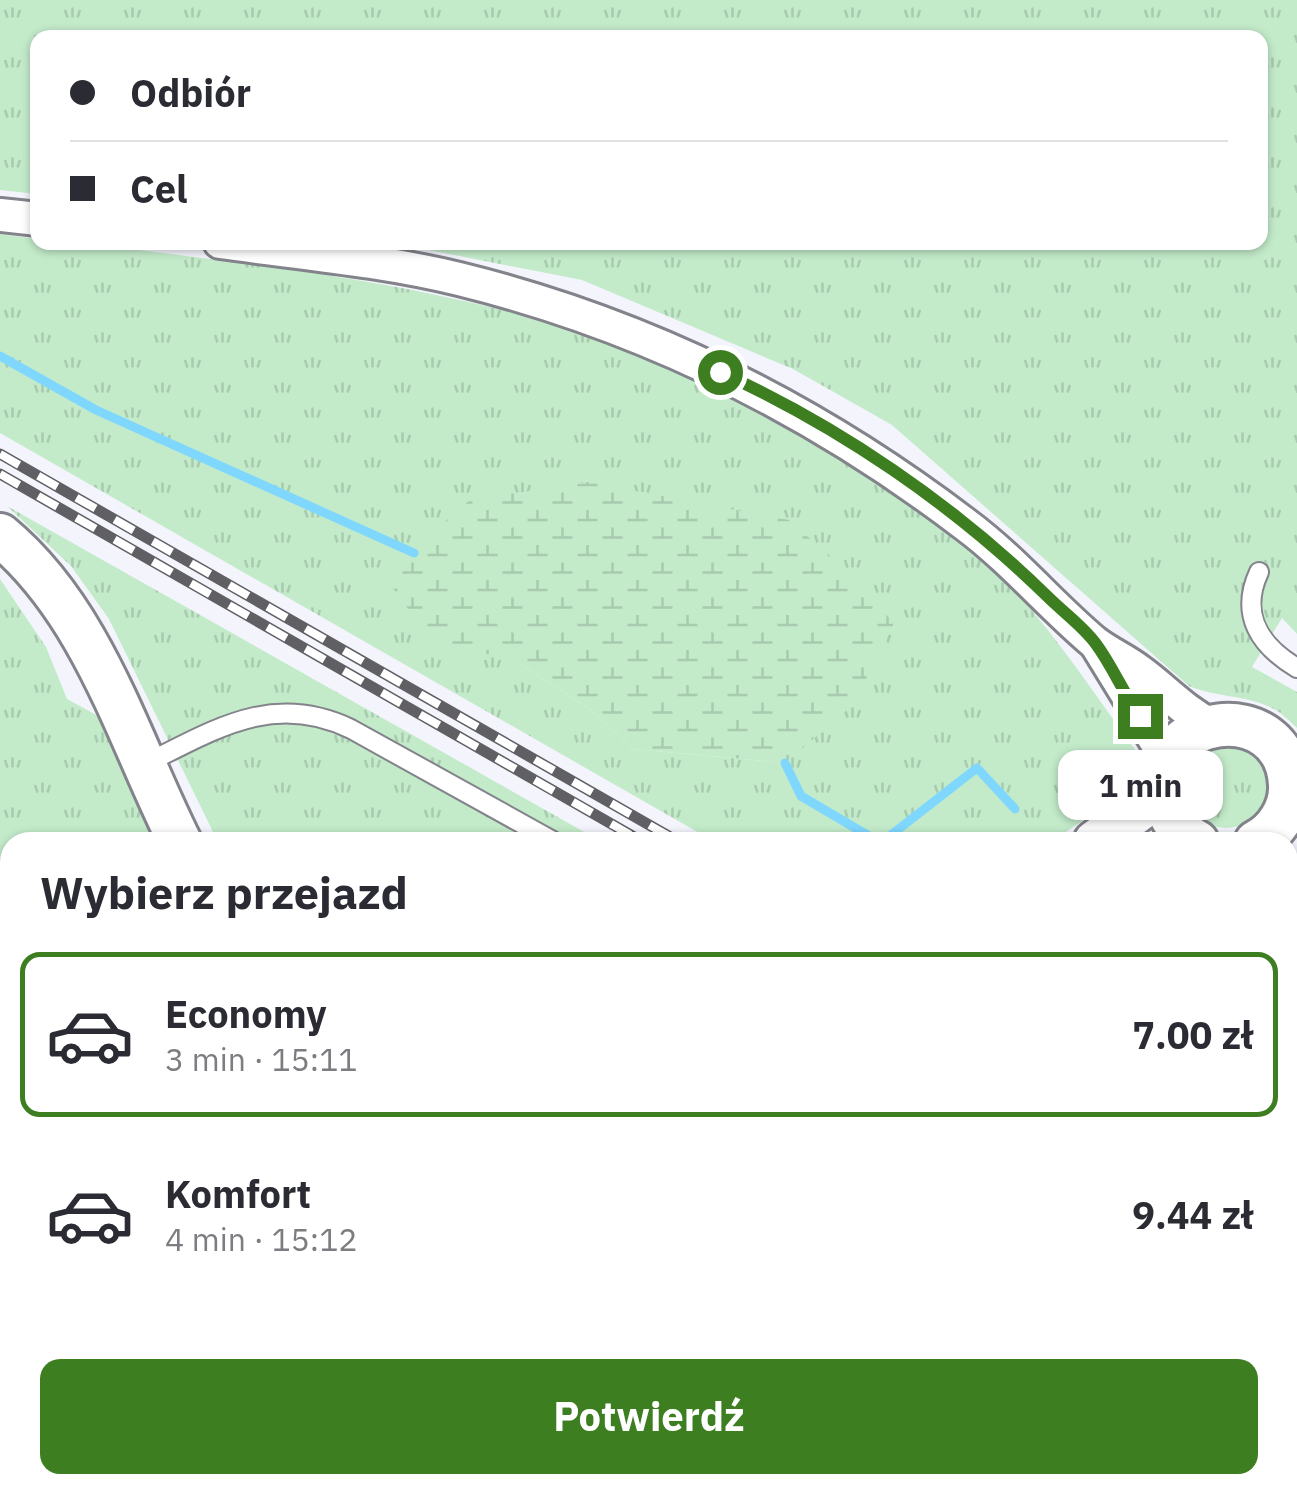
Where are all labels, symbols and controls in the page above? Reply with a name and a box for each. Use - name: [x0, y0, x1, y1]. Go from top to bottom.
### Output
- text: Odbiór: [130, 68, 251, 117]
- text: Cel: [130, 164, 188, 213]
- route start: [698, 350, 743, 395]
- route end: [1118, 694, 1163, 739]
- callout: 1 min: [1058, 751, 1222, 821]
- text: 1 min: [1099, 764, 1182, 806]
- text: Wybierz przejazd: [40, 863, 408, 921]
- text: Economy: [165, 989, 327, 1038]
- icon: car: [45, 990, 135, 1080]
- text: 7.00 zł: [1132, 1010, 1253, 1059]
- text: 3 min · 15:11: [165, 1038, 358, 1080]
- text: Komfort: [165, 1169, 311, 1218]
- icon: car: [45, 1170, 135, 1260]
- text: 9.44 zł: [1132, 1190, 1253, 1239]
- text: 4 min · 15:12: [165, 1218, 358, 1260]
- button: Potwierdź: [40, 1359, 1258, 1474]

